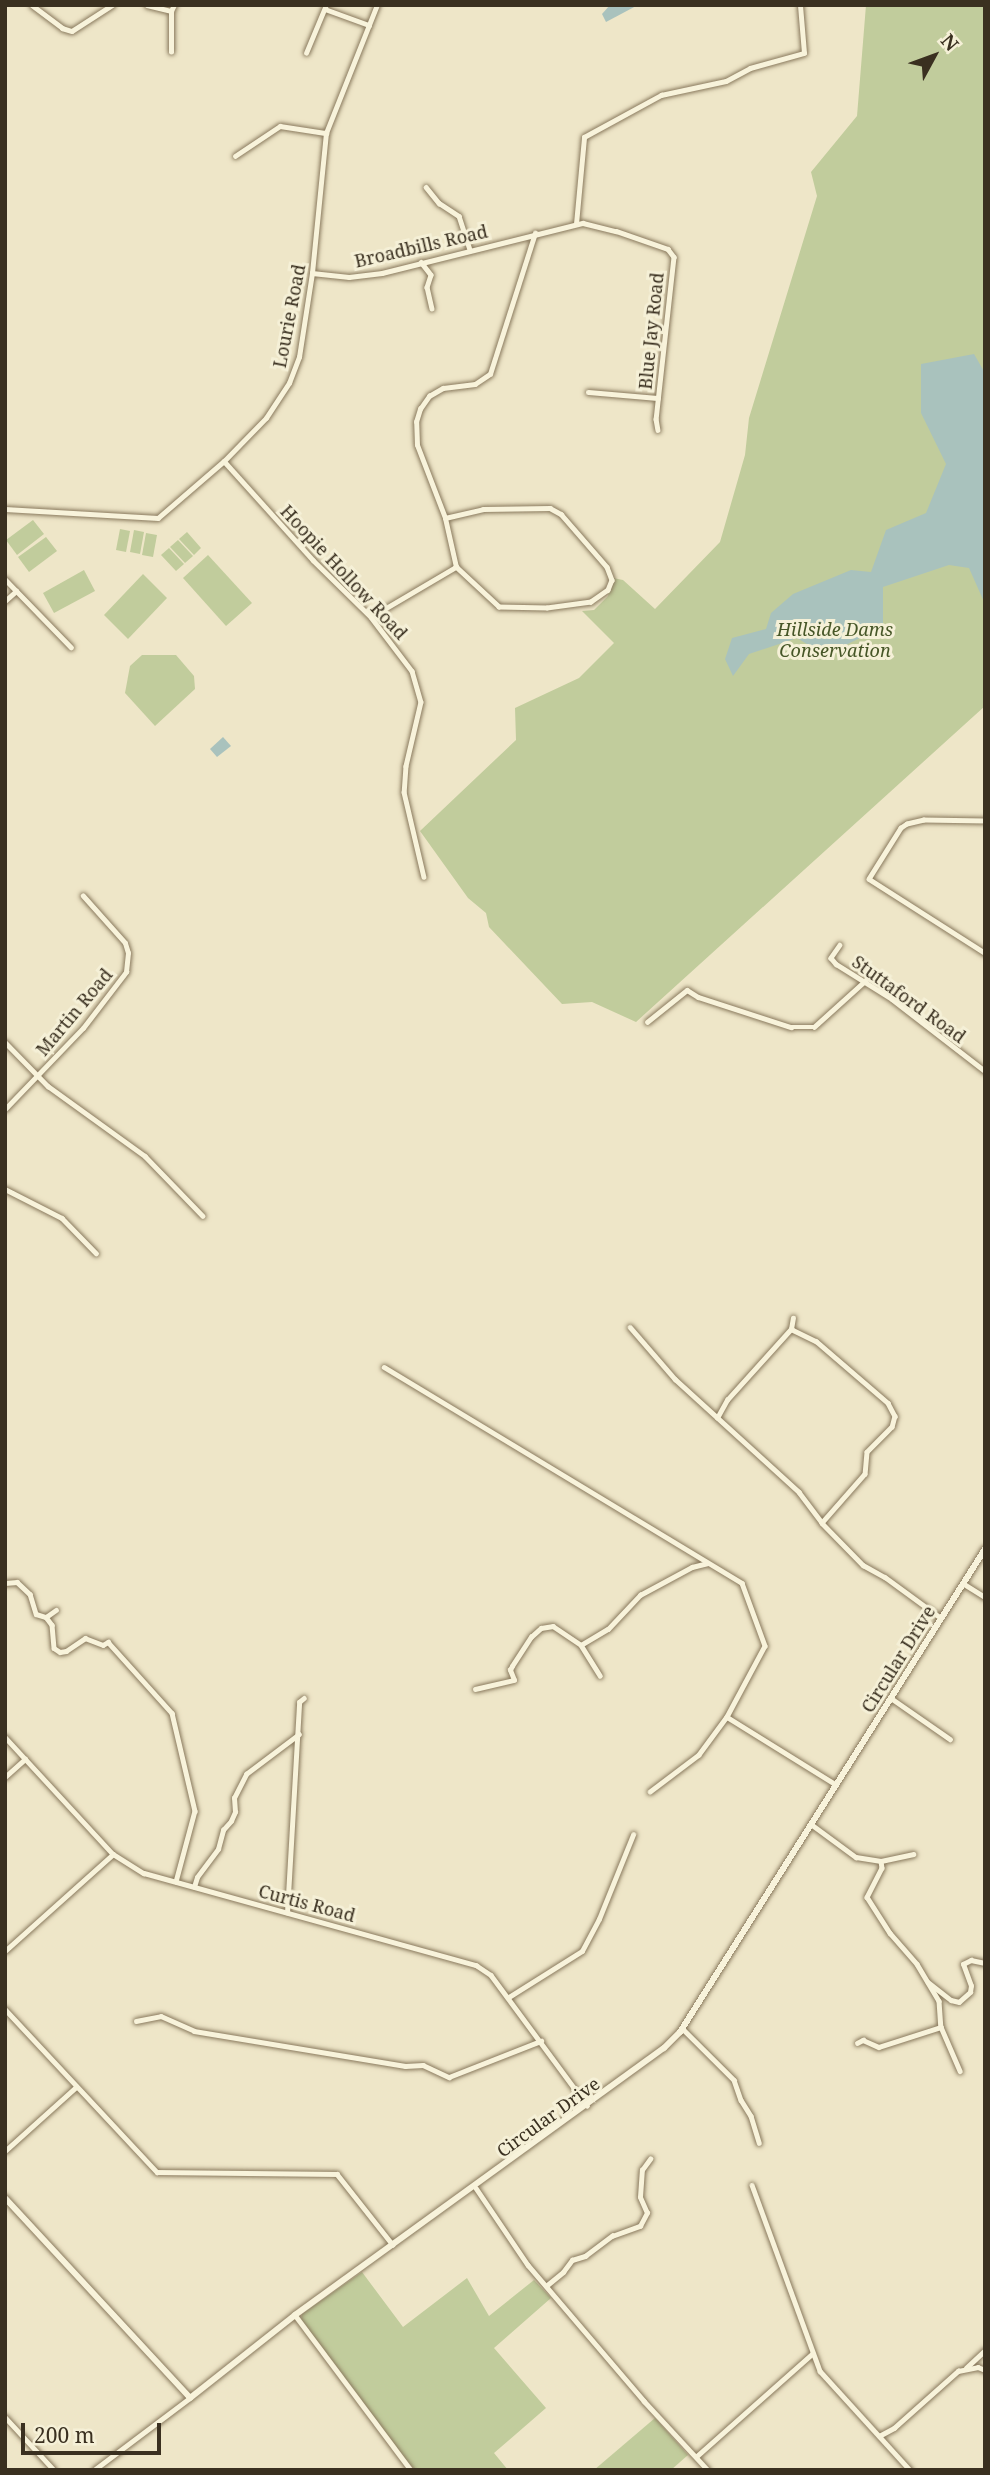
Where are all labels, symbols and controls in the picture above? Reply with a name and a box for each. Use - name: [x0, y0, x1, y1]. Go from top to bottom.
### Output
- north arrow: [899, 21, 969, 91]
- text: N: [935, 28, 965, 56]
- street label: Broadbills Road: [352, 220, 490, 272]
- street label: Lourie Road: [268, 262, 310, 370]
- street label: Blue Jay Road: [634, 271, 668, 391]
- street label: Hoopie Hollow Road: [276, 500, 412, 644]
- park label: Hillside Dams Conservation: [777, 619, 893, 662]
- street label: Stuttaford Road: [848, 951, 970, 1047]
- street label: Martin Road: [31, 964, 117, 1060]
- street label: Circular Drive: [857, 1602, 939, 1716]
- street label: Curtis Road: [256, 1880, 358, 1926]
- street label: Circular Drive: [492, 2072, 604, 2162]
- scale bar: [24, 2408, 164, 2452]
- text: 200 m: [34, 2421, 95, 2449]

